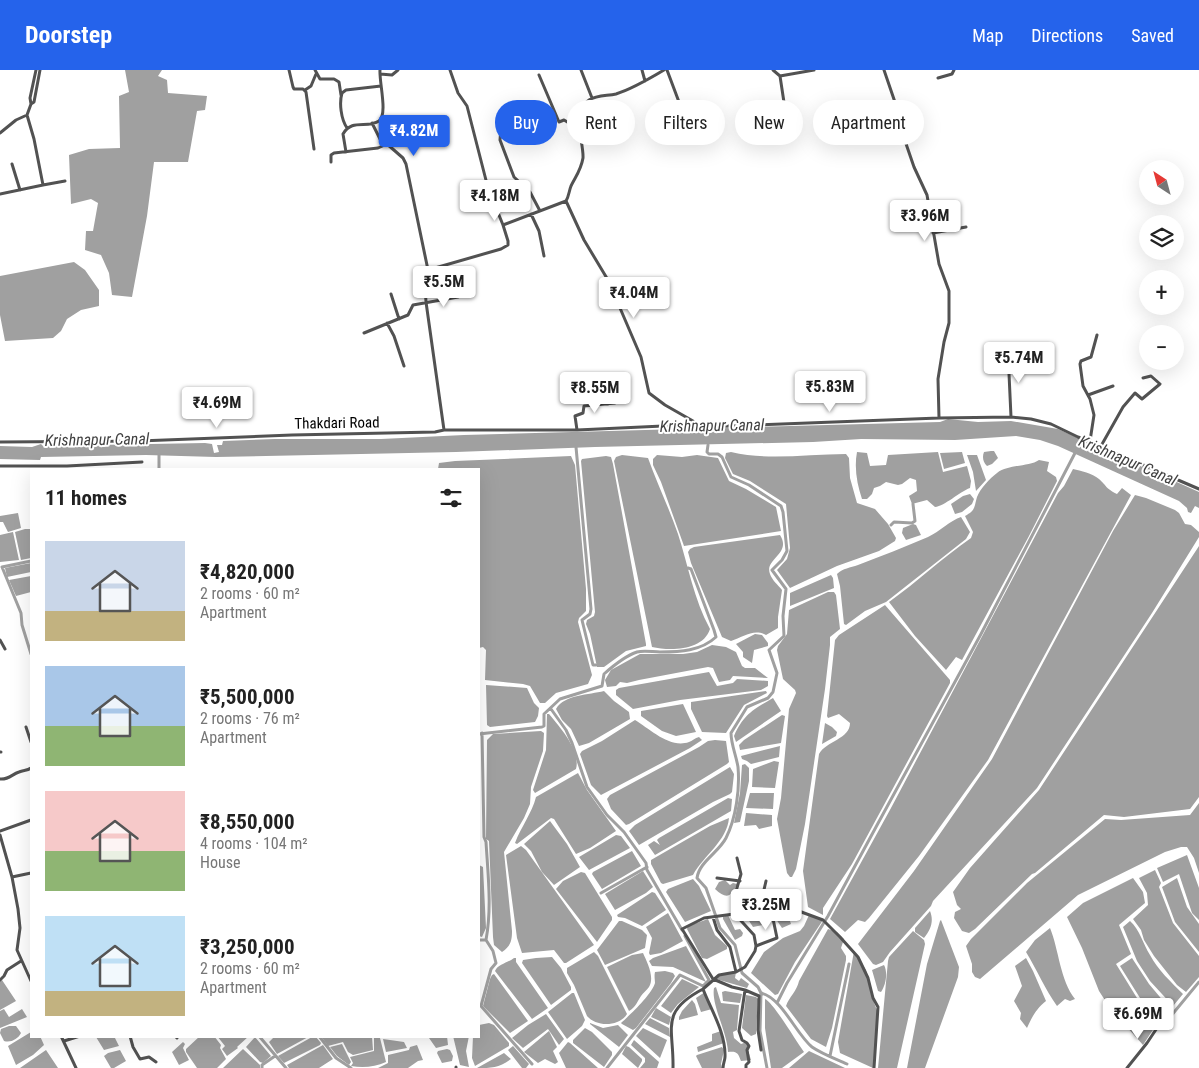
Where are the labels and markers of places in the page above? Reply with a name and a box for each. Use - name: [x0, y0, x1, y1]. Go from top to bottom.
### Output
- pin: ₹4.82M: [373, 114, 455, 157]
- pin: ₹4.18M: [454, 180, 536, 222]
- pin: ₹3.96M: [884, 200, 966, 242]
- pin: ₹5.5M: [409, 266, 479, 308]
- pin: ₹4.04M: [593, 276, 675, 319]
- pin: ₹5.74M: [978, 342, 1060, 384]
- pin: ₹5.83M: [789, 370, 871, 413]
- pin: ₹8.55M: [554, 372, 636, 414]
- pin: ₹4.69M: [176, 386, 258, 429]
- pin: ₹3.25M: [725, 888, 807, 931]
- pin: ₹6.69M: [1097, 998, 1179, 1040]

